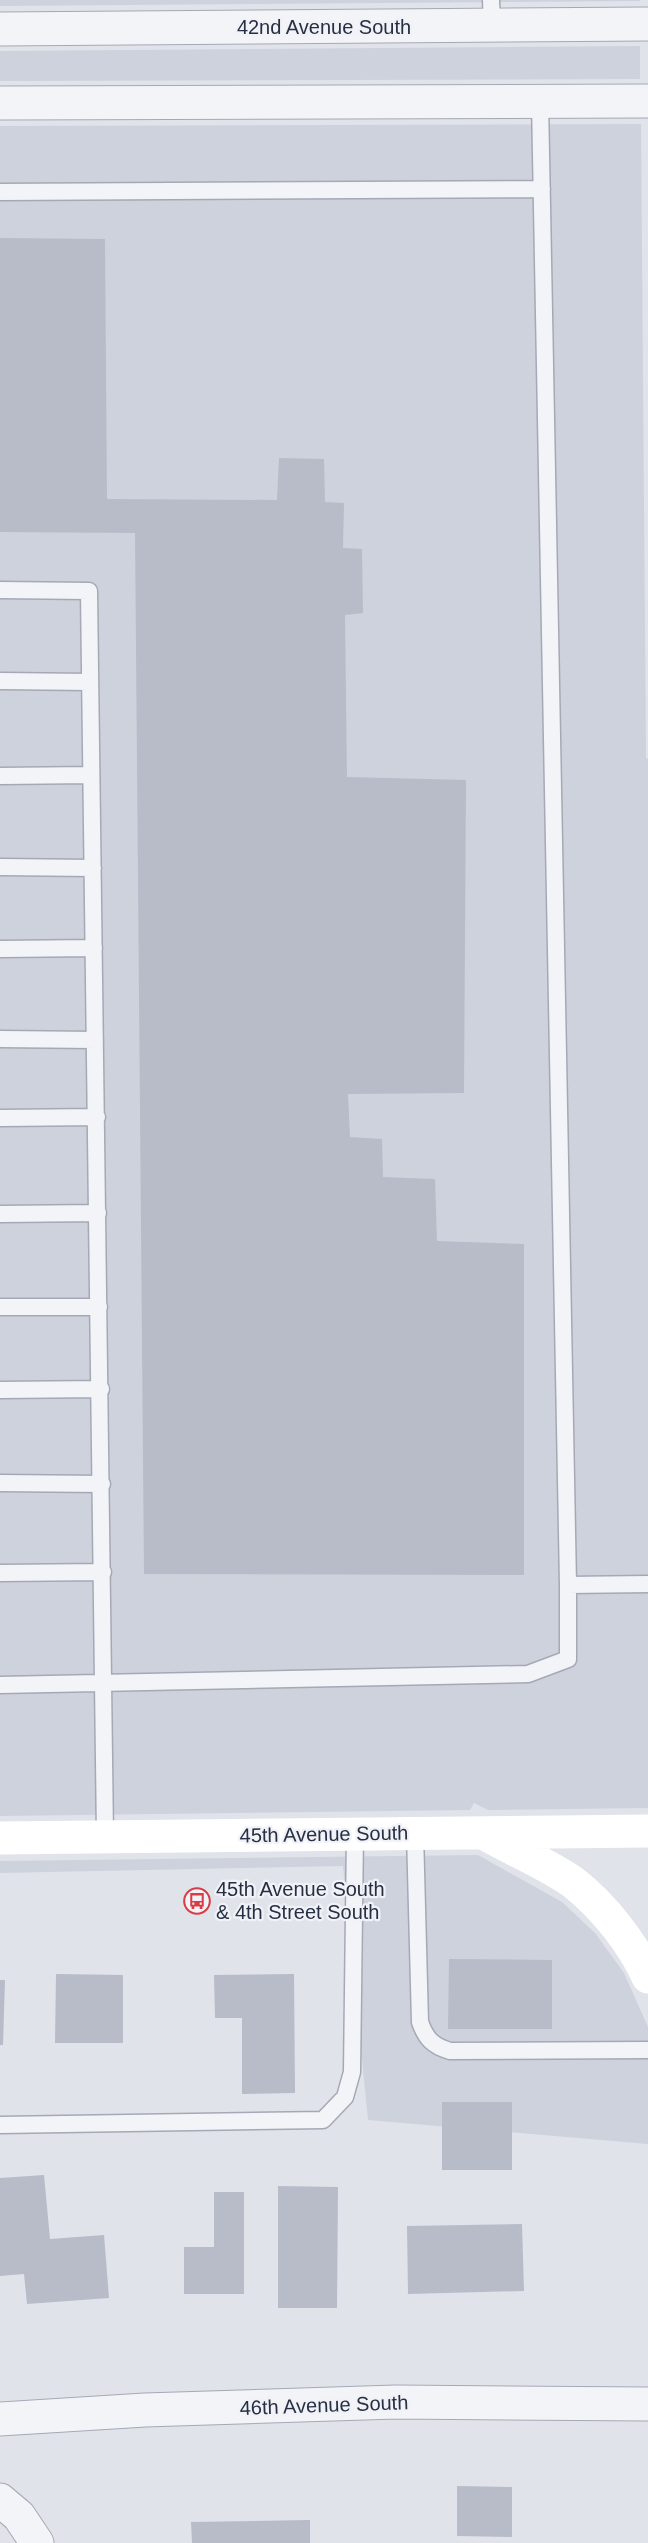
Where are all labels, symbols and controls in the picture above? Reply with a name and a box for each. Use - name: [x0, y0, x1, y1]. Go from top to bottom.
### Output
- street label: 42nd Avenue South: [237, 16, 411, 38]
- street label: 45th Avenue South: [239, 1822, 409, 1846]
- place label: 45th Avenue South & 4th Street South: [216, 1878, 385, 1923]
- bus stop icon: 45th Avenue South & 4th Street South: [182, 1886, 212, 1916]
- street label: 46th Avenue South: [239, 2391, 409, 2419]

